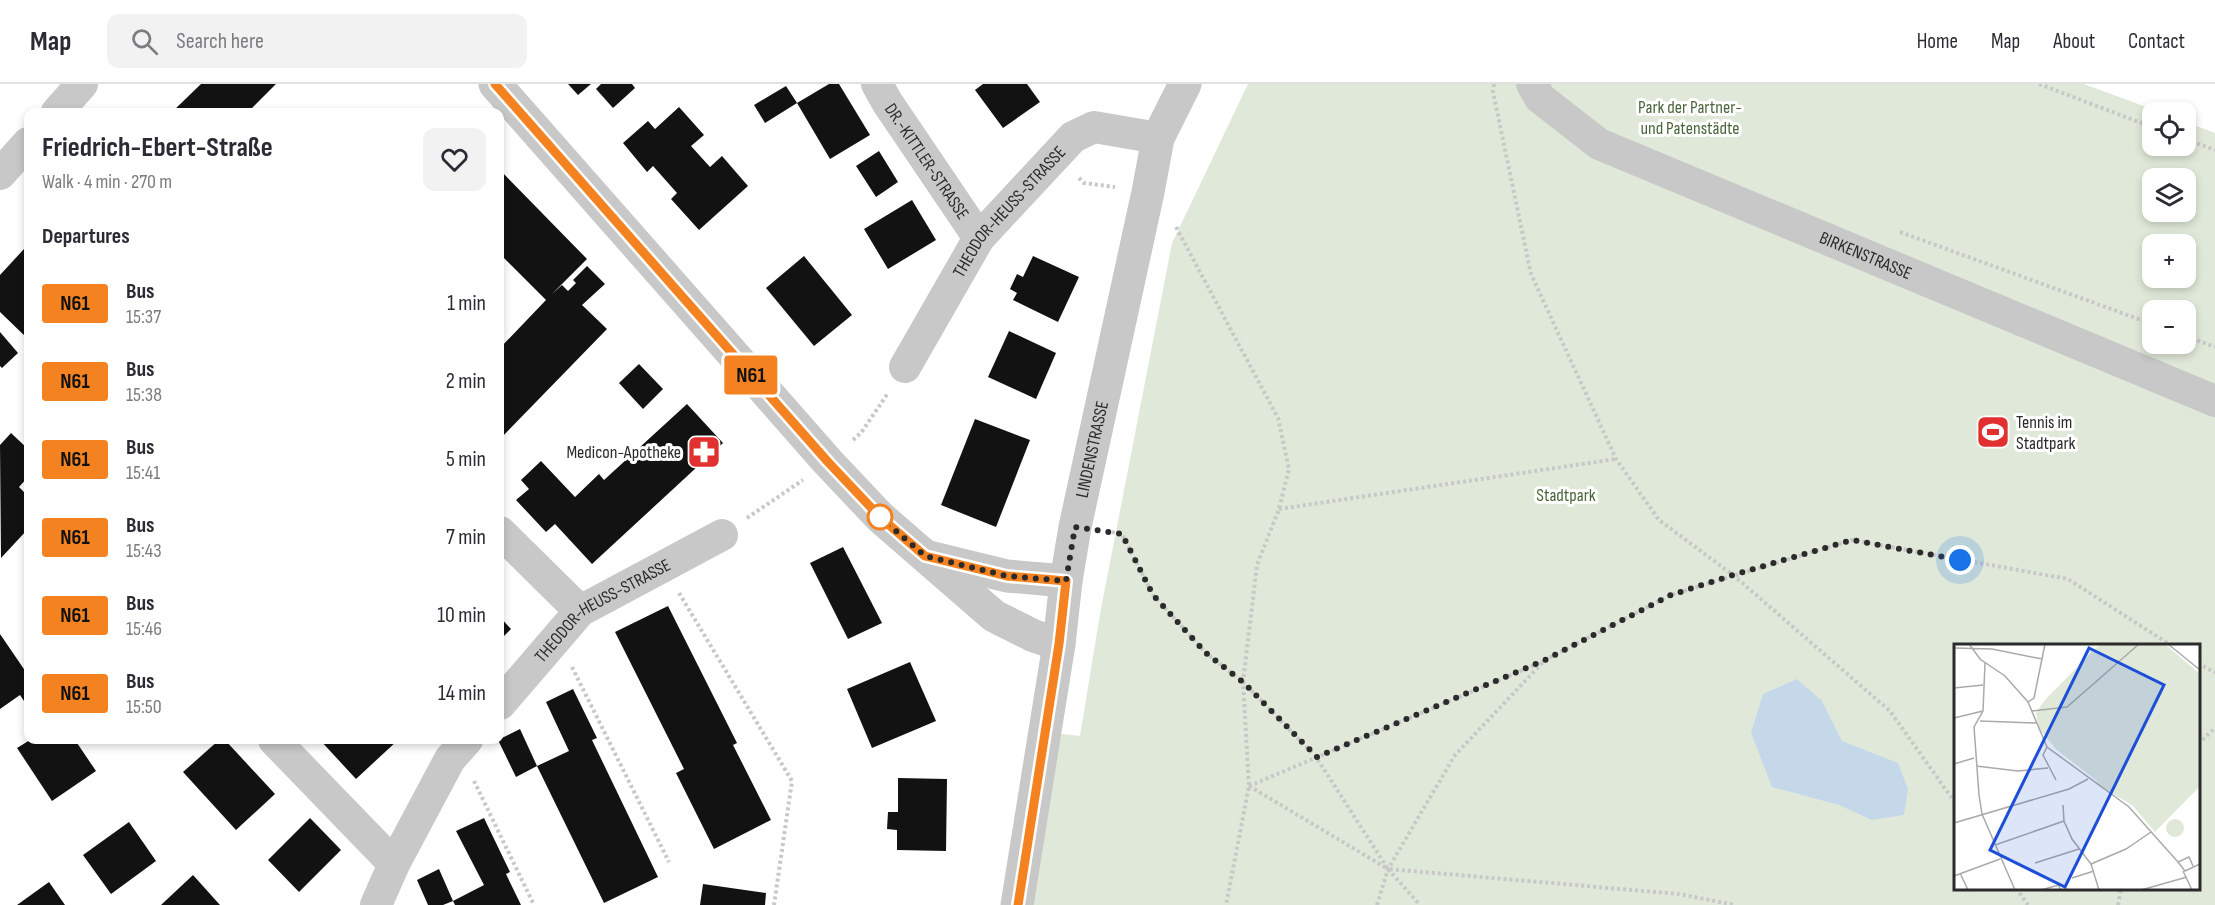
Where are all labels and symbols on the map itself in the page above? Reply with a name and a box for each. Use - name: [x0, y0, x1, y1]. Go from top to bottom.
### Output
- park label: Park der Partner- und Patenstädte: [1638, 97, 1742, 139]
- street label: DR.-KITTLER-STRASSE: [880, 99, 974, 223]
- street label: THEODOR-HEUSS-STRASSE: [948, 142, 1070, 281]
- street label: BIRKENSTRASSE: [1816, 227, 1915, 284]
- line badge: N61: [716, 356, 786, 394]
- street label: LINDENSTRASSE: [1071, 399, 1113, 500]
- place label: Tennis im Stadtpark: [2016, 412, 2076, 454]
- sports icon: Tennis im Stadtpark: [1975, 414, 2011, 450]
- pharmacy icon: Medicon-Apotheke: [686, 434, 722, 470]
- place label: Medicon-Apotheke: [566, 442, 681, 463]
- park label: Stadtpark: [1536, 485, 1596, 506]
- unlabelled marker: [867, 504, 893, 530]
- your location: [1945, 545, 1975, 575]
- street label: THEODOR-HEUSS-STRASSE: [530, 554, 674, 667]
- inset map: [1954, 644, 2200, 890]

